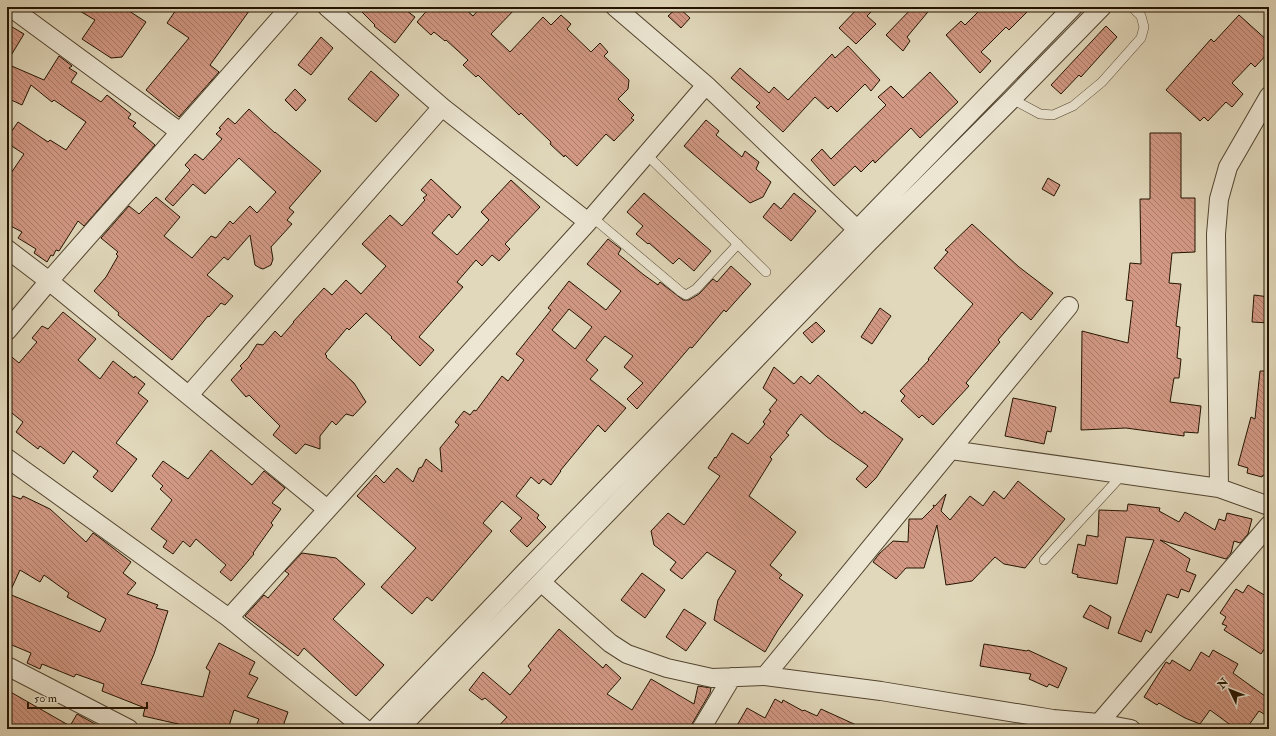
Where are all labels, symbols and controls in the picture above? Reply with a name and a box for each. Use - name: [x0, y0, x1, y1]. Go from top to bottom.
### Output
- north arrow: [1210, 670, 1250, 710]
- text: N: [1214, 675, 1232, 692]
- scale bar: [28, 684, 147, 710]
- text: 50 m: [34, 691, 58, 706]

